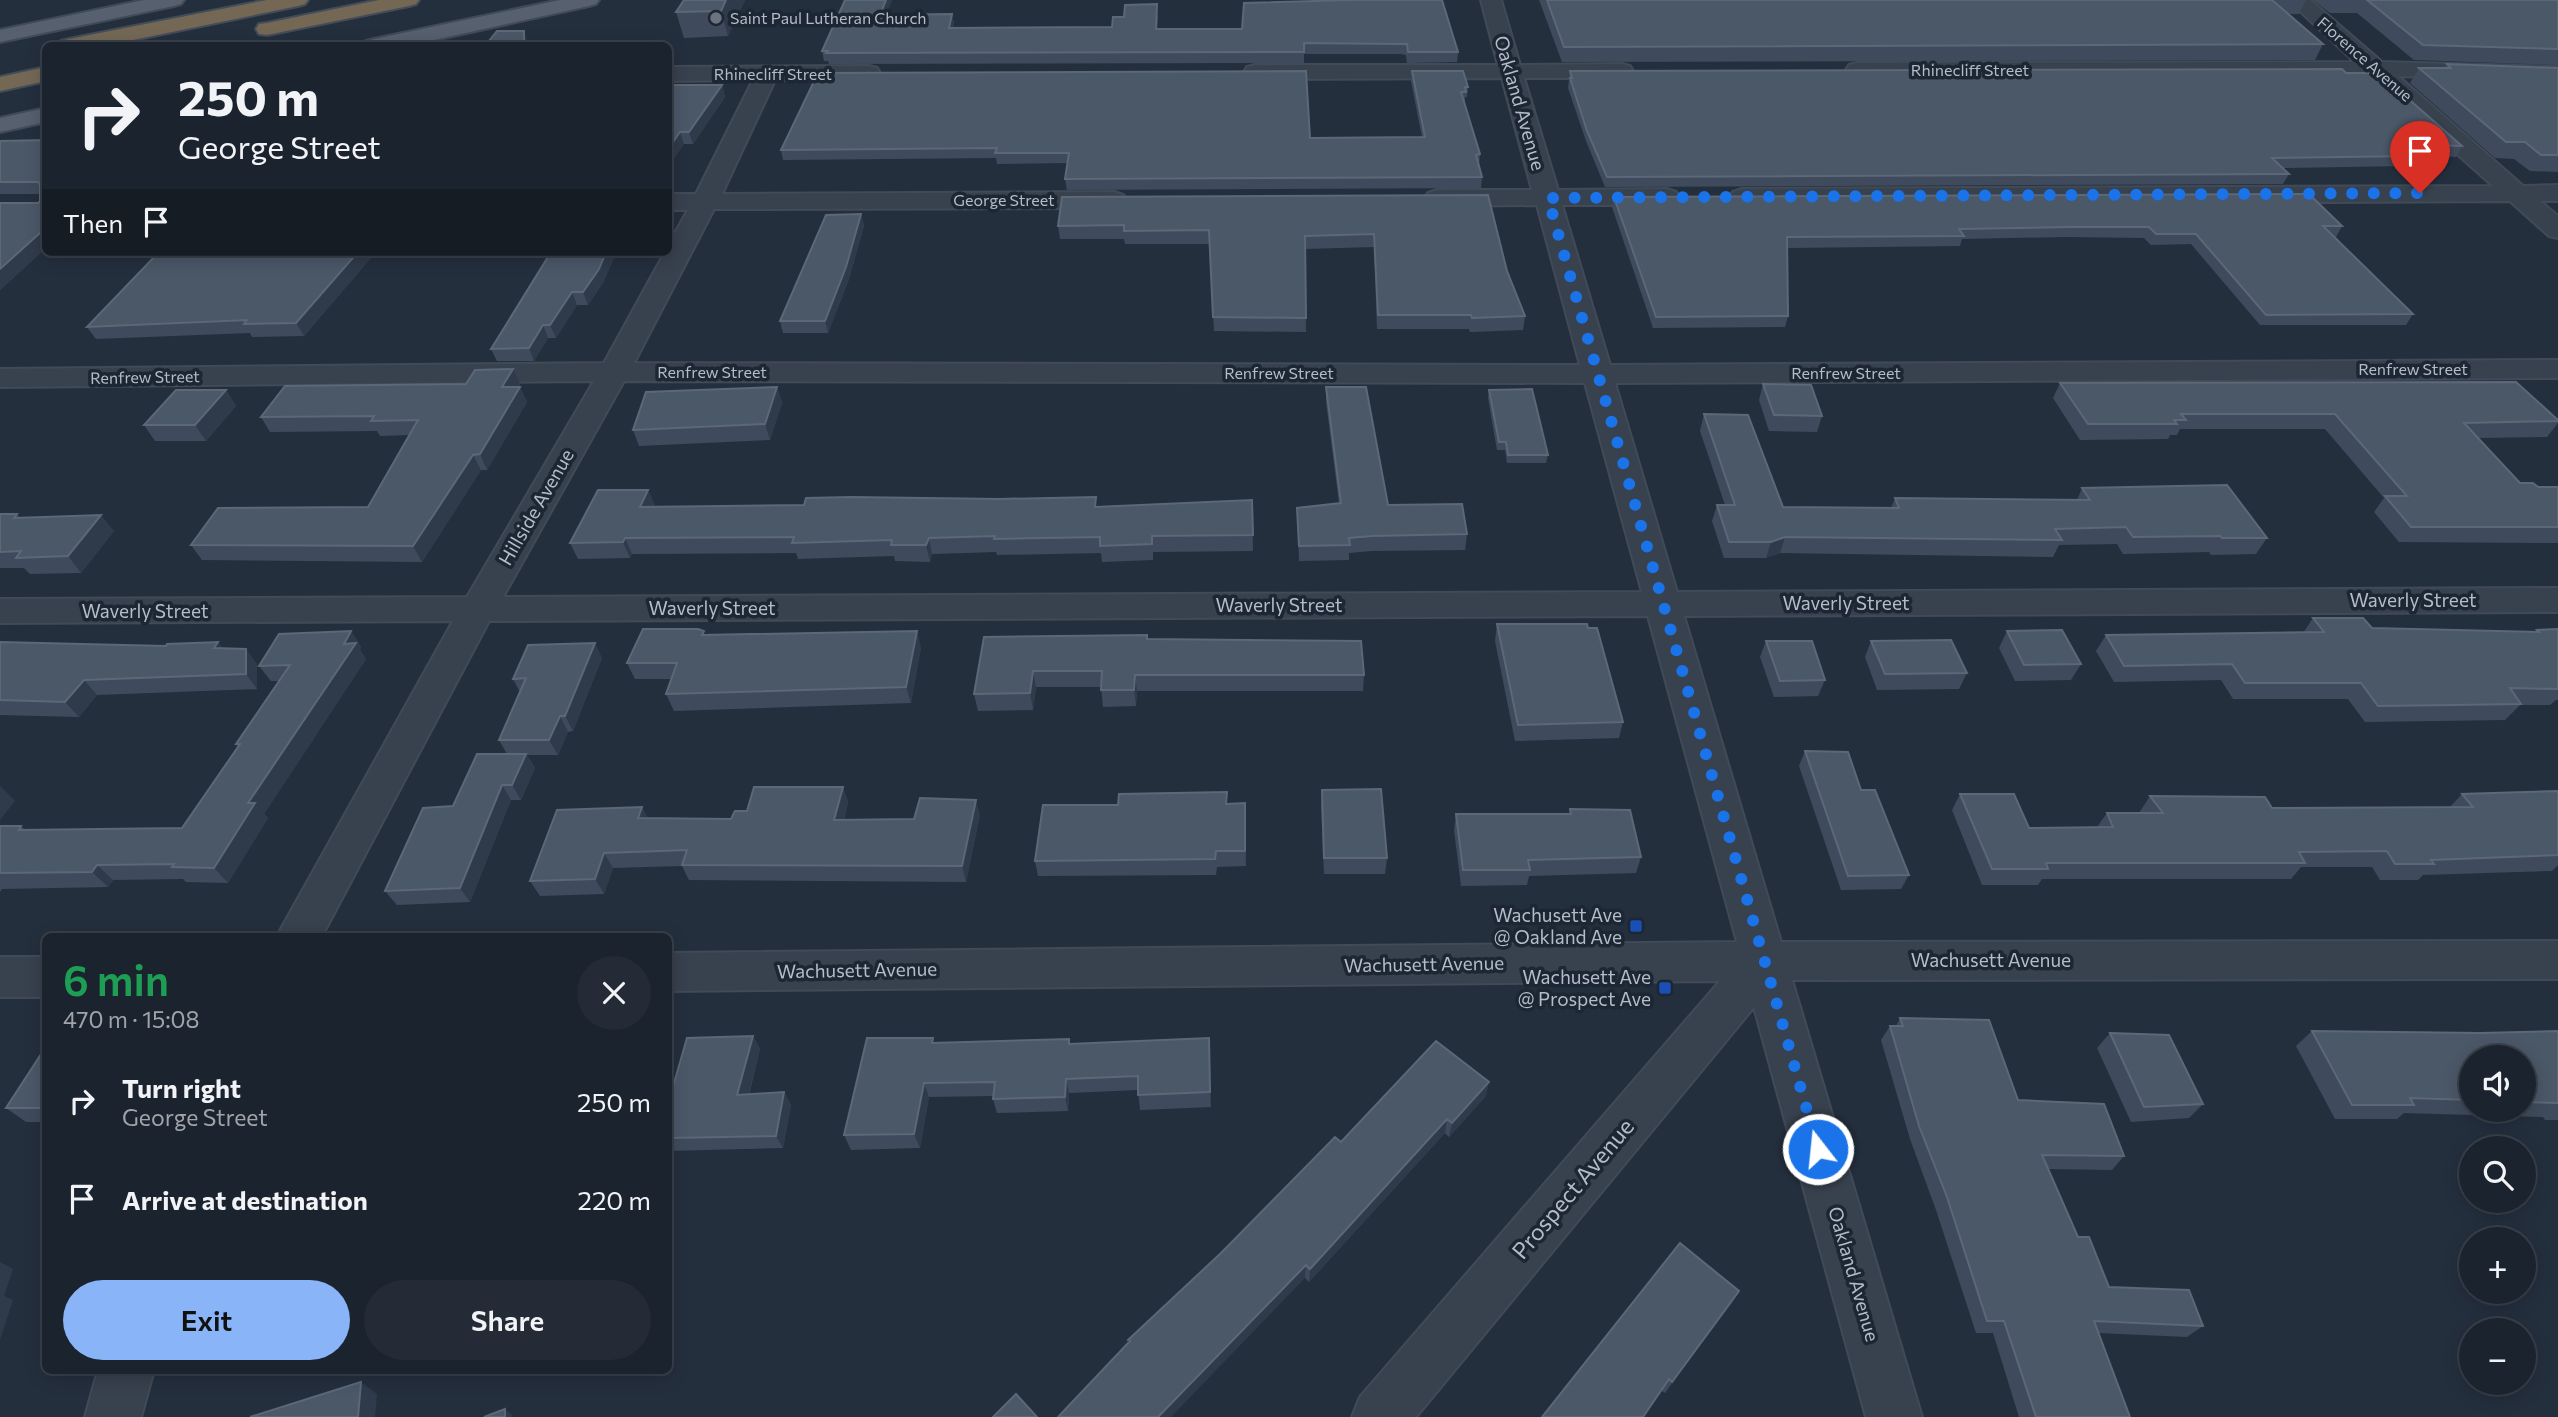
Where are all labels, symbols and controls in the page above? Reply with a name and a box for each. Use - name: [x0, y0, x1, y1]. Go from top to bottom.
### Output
- place label: Saint Paul Lutheran Church: [730, 8, 926, 27]
- marker: Saint Paul Lutheran Church: [708, 10, 724, 26]
- street label: Florence Avenue: [2314, 12, 2417, 105]
- street label: Oakland Avenue: [1490, 33, 1551, 173]
- street label: Rhinecliff Street: [1911, 60, 2030, 79]
- street label: Rhinecliff Street: [714, 64, 833, 83]
- text: 250 m: [178, 66, 319, 126]
- icon: right: [63, 70, 154, 161]
- pin: [2390, 121, 2450, 193]
- text: George Street: [178, 126, 381, 166]
- icon: arrive: [2401, 132, 2439, 170]
- street label: George Street: [953, 190, 1055, 209]
- icon: arrive: [137, 203, 175, 241]
- text: Then: [63, 207, 123, 238]
- street label: Renfrew Street: [2358, 359, 2468, 378]
- street label: Renfrew Street: [657, 362, 767, 381]
- street label: Renfrew Street: [1224, 363, 1334, 382]
- street label: Renfrew Street: [1791, 363, 1901, 382]
- street label: Renfrew Street: [90, 366, 200, 387]
- street label: Hillside Avenue: [493, 445, 578, 569]
- street label: Waverly Street: [2349, 588, 2477, 611]
- street label: Waverly Street: [1782, 591, 1910, 614]
- street label: Waverly Street: [1215, 593, 1343, 616]
- street label: Waverly Street: [648, 596, 776, 619]
- street label: Waverly Street: [81, 599, 209, 622]
- place label: Wachusett Ave @ Oakland Ave: [1493, 903, 1622, 948]
- marker: Wachusett Ave @ Oakland Ave: [1628, 918, 1644, 934]
- street label: Wachusett Avenue: [1911, 948, 2071, 971]
- street label: Wachusett Avenue: [1344, 951, 1504, 976]
- text: 6 min: [63, 953, 169, 1005]
- button: close: [577, 956, 651, 1030]
- street label: Wachusett Avenue: [777, 957, 937, 982]
- place label: Wachusett Ave @ Prospect Ave: [1518, 965, 1651, 1010]
- marker: Wachusett Ave @ Prospect Ave: [1657, 980, 1673, 996]
- text: 470 m · 15:08: [63, 1005, 200, 1033]
- map controls: [2459, 1045, 2536, 1395]
- button: sound: [2459, 1045, 2536, 1122]
- text: Turn right: [122, 1072, 241, 1103]
- icon: right: [63, 1082, 101, 1120]
- text: 250 m: [577, 1086, 651, 1117]
- text: George Street: [122, 1103, 268, 1131]
- street label: Prospect Avenue: [1505, 1112, 1639, 1264]
- position arrow: [1781, 1112, 1855, 1186]
- button: search: [2459, 1136, 2536, 1213]
- icon: arrive: [63, 1180, 101, 1218]
- text: Arrive at destination: [122, 1184, 368, 1215]
- text: 220 m: [578, 1184, 651, 1215]
- street label: Oakland Avenue: [1824, 1204, 1885, 1344]
- button: +: [2459, 1227, 2536, 1304]
- button: Exit: [63, 1280, 350, 1360]
- button: Share: [364, 1280, 651, 1360]
- button: −: [2459, 1318, 2536, 1395]

